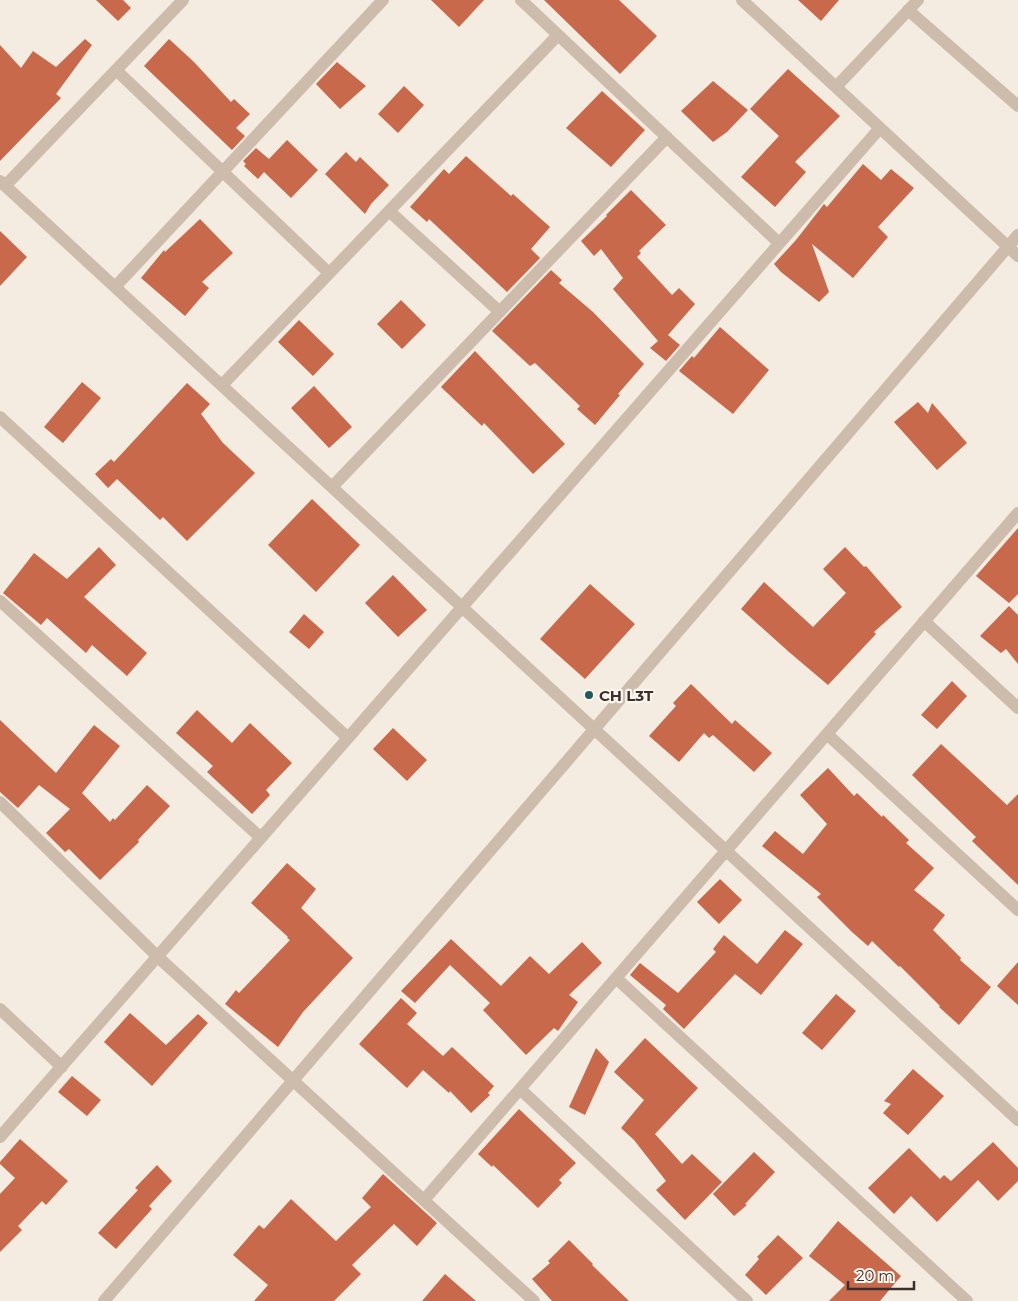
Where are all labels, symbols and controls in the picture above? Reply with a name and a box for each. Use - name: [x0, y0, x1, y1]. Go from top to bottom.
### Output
- place label: CH L3T: [599, 686, 654, 705]
- marker: CH L3T: [583, 689, 595, 701]
- scale bar: [848, 1258, 914, 1290]
- text: 20 m: [856, 1266, 894, 1285]

